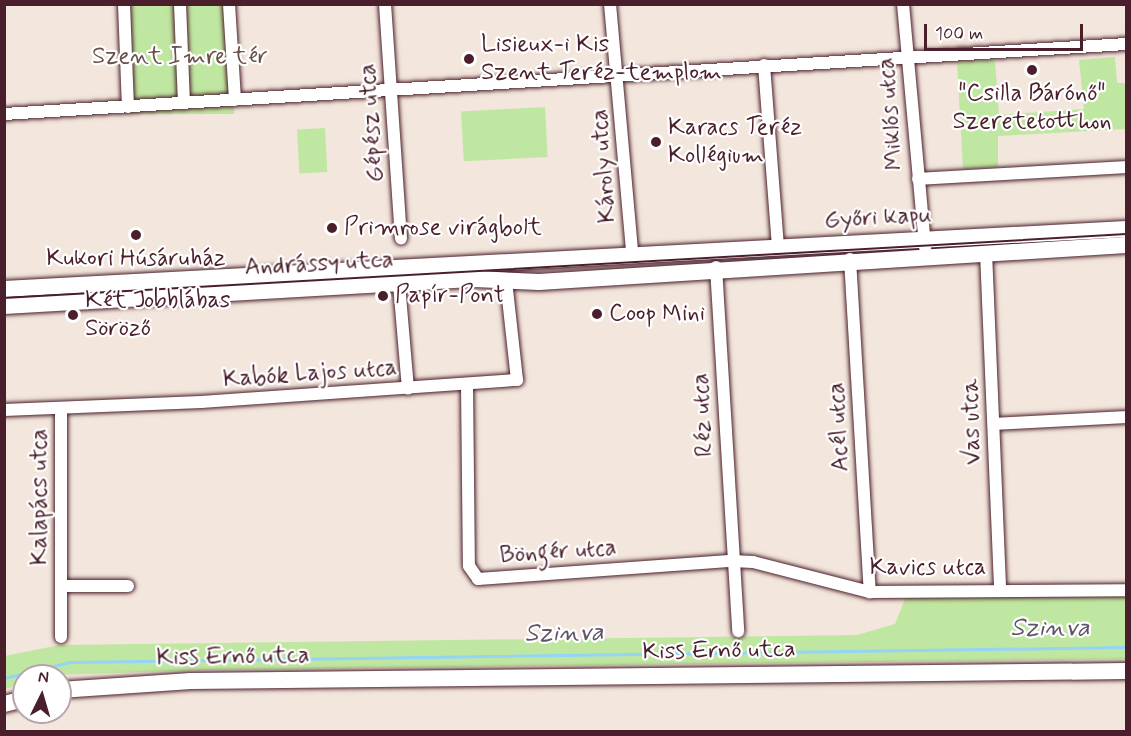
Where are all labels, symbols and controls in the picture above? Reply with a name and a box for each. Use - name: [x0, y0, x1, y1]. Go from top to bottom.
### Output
- scale bar: [927, 12, 1086, 50]
- text: 100 m: [935, 22, 983, 46]
- place label: Lisieux-i Kis Szent Teréz-templom: [481, 31, 718, 87]
- park label: Szent Imre tér: [95, 43, 265, 71]
- marker: Lisieux-i Kis Szent Teréz-templom: [462, 52, 476, 66]
- street label: Miklós utca: [871, 53, 911, 175]
- street label: Gépész utca: [353, 60, 391, 186]
- marker: "Csilla Bárónő" Szeretetotthon: [1025, 63, 1039, 77]
- place label: "Csilla Bárónő" Szeretetotthon: [952, 80, 1112, 136]
- street label: Károly utca: [585, 105, 623, 227]
- place label: Karacs Teréz Kollégium: [668, 114, 799, 170]
- marker: Karacs Teréz Kollégium: [649, 135, 663, 149]
- street label: Győri kapu: [826, 201, 930, 235]
- place label: Primrose virágbolt: [344, 214, 539, 242]
- marker: Primrose virágbolt: [325, 221, 339, 235]
- marker: Kukori Húsáruház: [129, 228, 143, 242]
- place label: Kukori Húsáruház: [46, 245, 226, 273]
- street label: Andrássy utca: [244, 246, 394, 282]
- place label: Papír-Pont: [395, 282, 505, 310]
- place label: Két Jobblábas Söröző: [85, 287, 235, 343]
- marker: Papír-Pont: [376, 289, 390, 303]
- place label: Coop Mini: [609, 300, 708, 328]
- marker: Coop Mini: [590, 307, 604, 321]
- marker: Két Jobblábas Söröző: [66, 308, 80, 322]
- street label: Kabók Lajos utca: [218, 353, 402, 395]
- street label: Réz utca: [686, 369, 720, 461]
- street label: Vas utca: [956, 376, 988, 468]
- street label: Acél utca: [822, 378, 856, 476]
- street label: Kalapács utca: [26, 426, 54, 568]
- street label: Böngér utca: [495, 533, 621, 571]
- street label: Kavics utca: [868, 554, 988, 582]
- water label: Szinva: [1010, 613, 1090, 645]
- water label: Szinva: [524, 618, 604, 650]
- street label: Kiss Ernő utca: [644, 635, 794, 667]
- street label: Kiss Ernő utca: [158, 641, 308, 673]
- north arrow: [12, 664, 72, 724]
- text: N: [37, 667, 50, 688]

